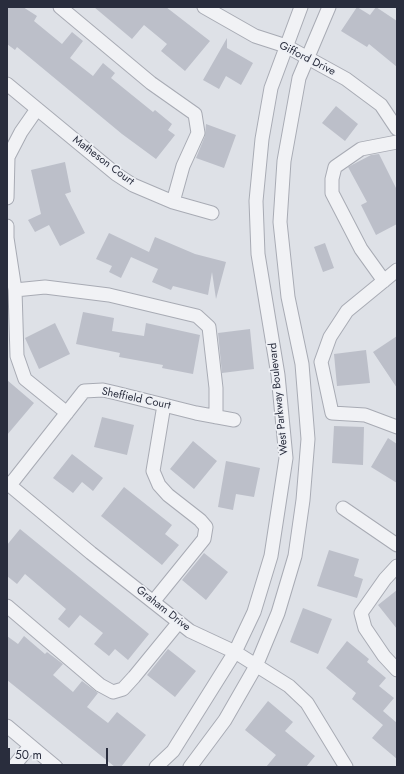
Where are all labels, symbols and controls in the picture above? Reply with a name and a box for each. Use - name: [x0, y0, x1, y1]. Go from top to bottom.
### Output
- street label: Gifford Drive: [277, 39, 337, 79]
- street label: Matheson Court: [70, 134, 136, 188]
- street label: West Parkway Boulevard: [267, 342, 291, 456]
- street label: Sheffield Court: [100, 385, 172, 413]
- street label: Graham Drive: [133, 584, 193, 634]
- scale bar: [10, 740, 110, 766]
- text: 50 m: [15, 746, 42, 764]

